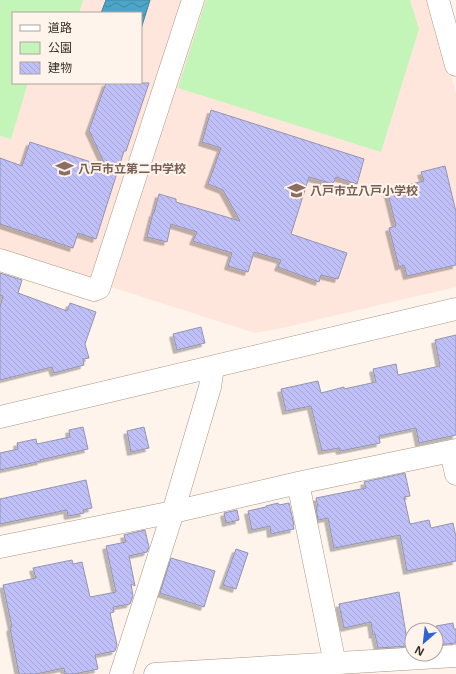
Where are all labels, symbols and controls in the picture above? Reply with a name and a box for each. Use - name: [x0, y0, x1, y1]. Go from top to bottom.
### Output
- legend: [12, 12, 142, 84]
- text: 道路: [48, 19, 72, 36]
- text: 公園: [48, 39, 72, 56]
- text: 建物: [48, 59, 72, 76]
- school or university icon: 八戸市立第二中学校: [55, 158, 75, 178]
- place label: 八戸市立第二中学校: [78, 160, 186, 177]
- school or university icon: 八戸市立八戸小学校: [287, 180, 307, 200]
- place label: 八戸市立八戸小学校: [310, 182, 418, 199]
- north arrow: [404, 622, 444, 662]
- text: N: [412, 643, 427, 660]

